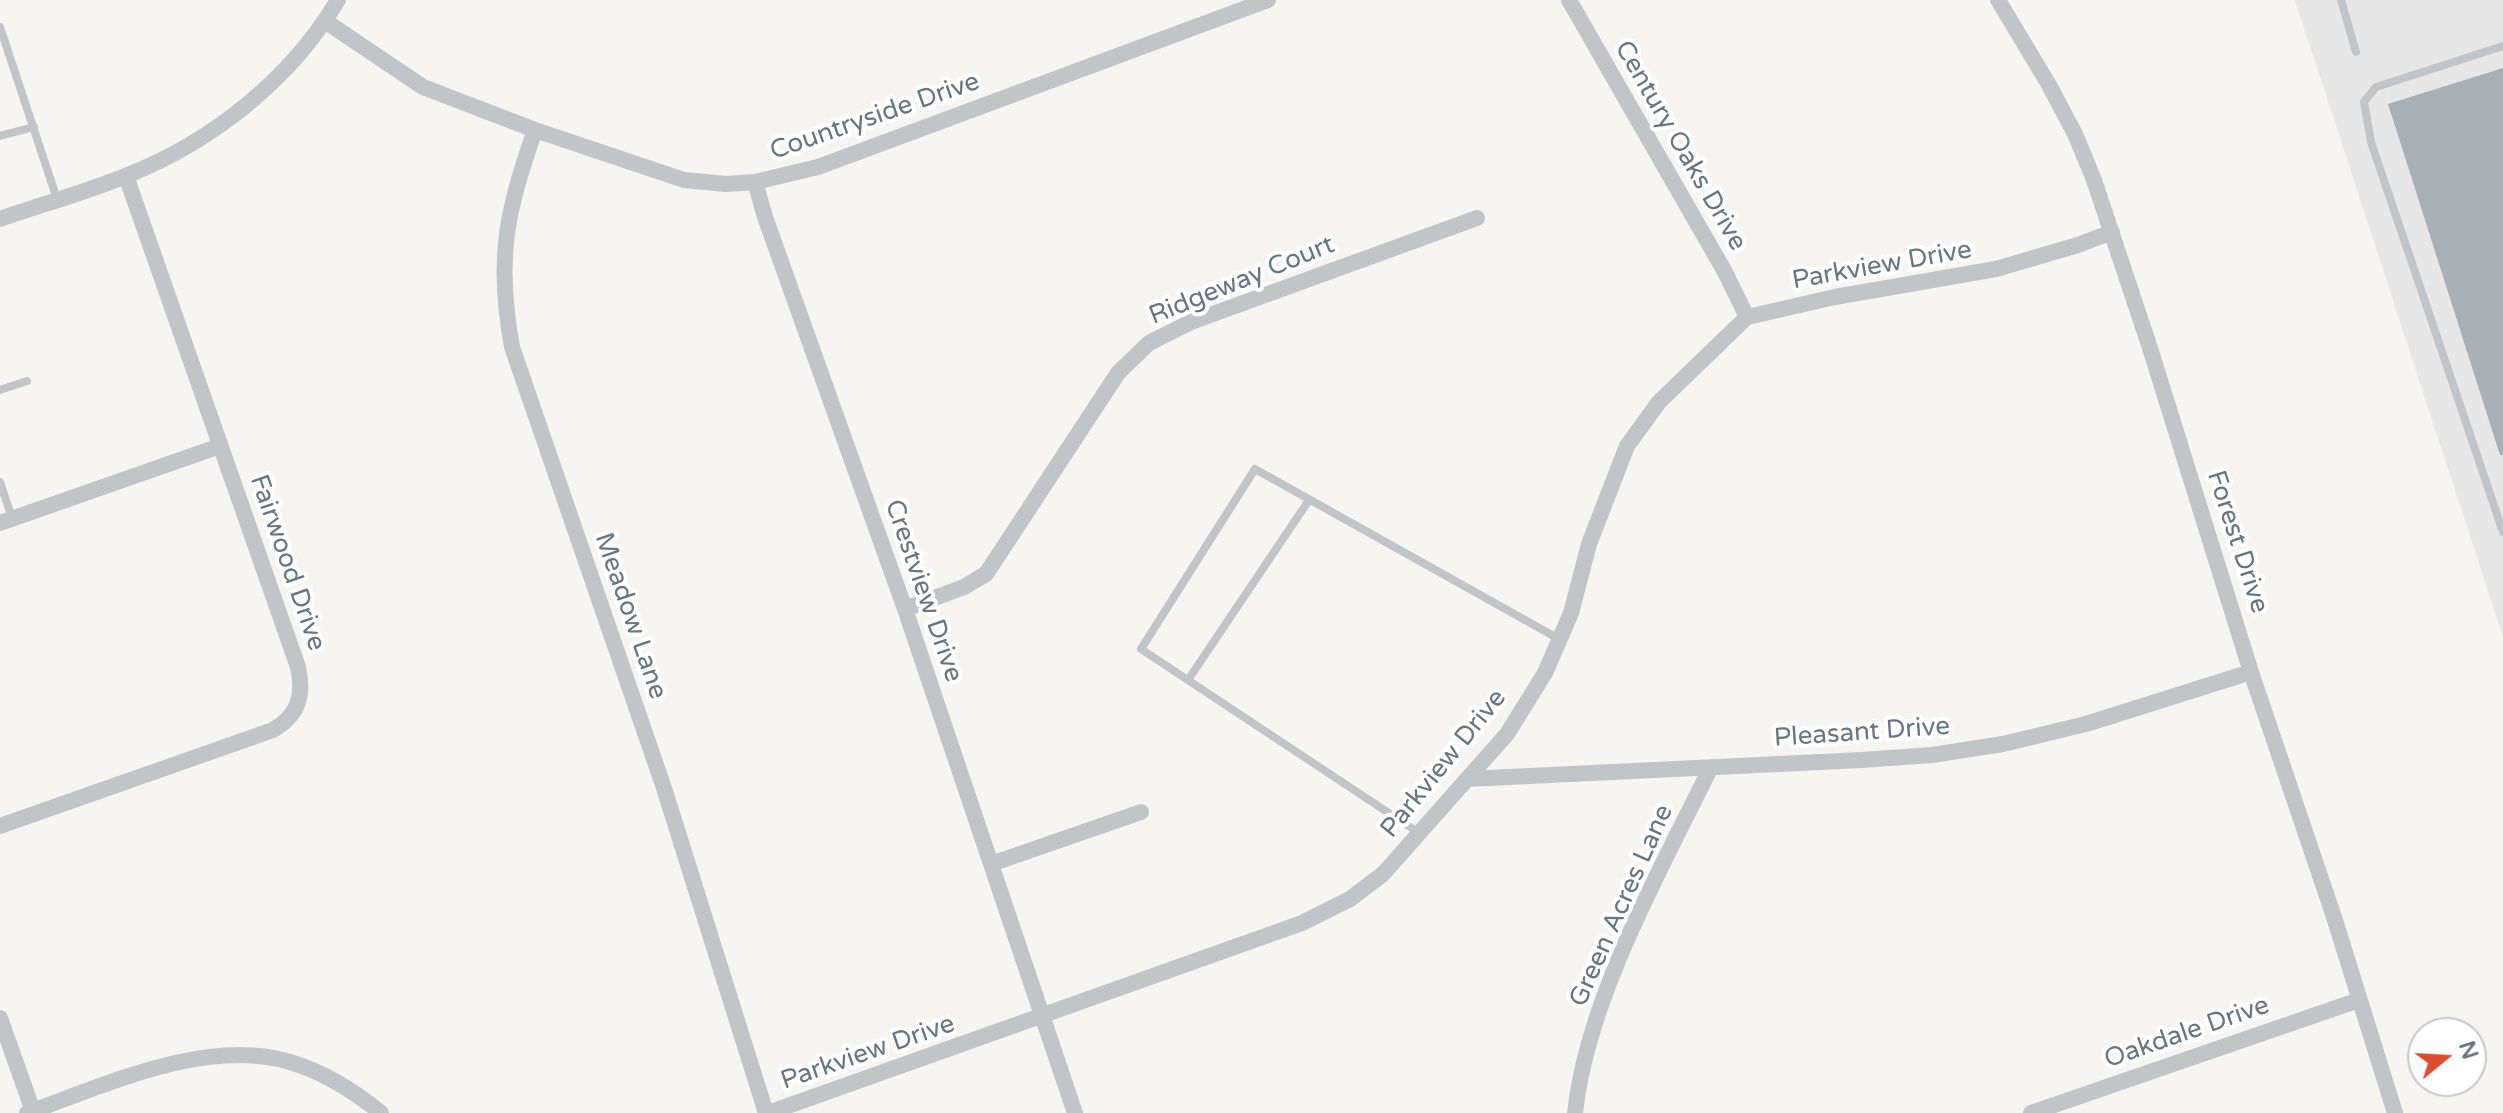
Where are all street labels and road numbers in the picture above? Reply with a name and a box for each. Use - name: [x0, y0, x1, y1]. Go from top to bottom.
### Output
- street label: Century Oaks Drive: [1607, 36, 1753, 256]
- street label: Countryside Drive: [766, 67, 984, 167]
- street label: Ridgeway Court: [1145, 230, 1339, 332]
- street label: Parkview Drive: [1790, 235, 1974, 297]
- street label: Forest Drive: [2199, 467, 2275, 617]
- street label: Fairwood Drive: [242, 471, 332, 655]
- street label: Crestview Drive: [877, 496, 969, 686]
- street label: Meadow Lane: [587, 529, 673, 703]
- street label: Parkview Drive: [1375, 684, 1513, 844]
- street label: Pleasant Drive: [1773, 711, 1951, 755]
- street label: Green Acres Lane: [1563, 800, 1681, 1012]
- street label: Oakdale Drive: [2100, 990, 2274, 1076]
- street label: Parkview Drive: [777, 1009, 959, 1097]

